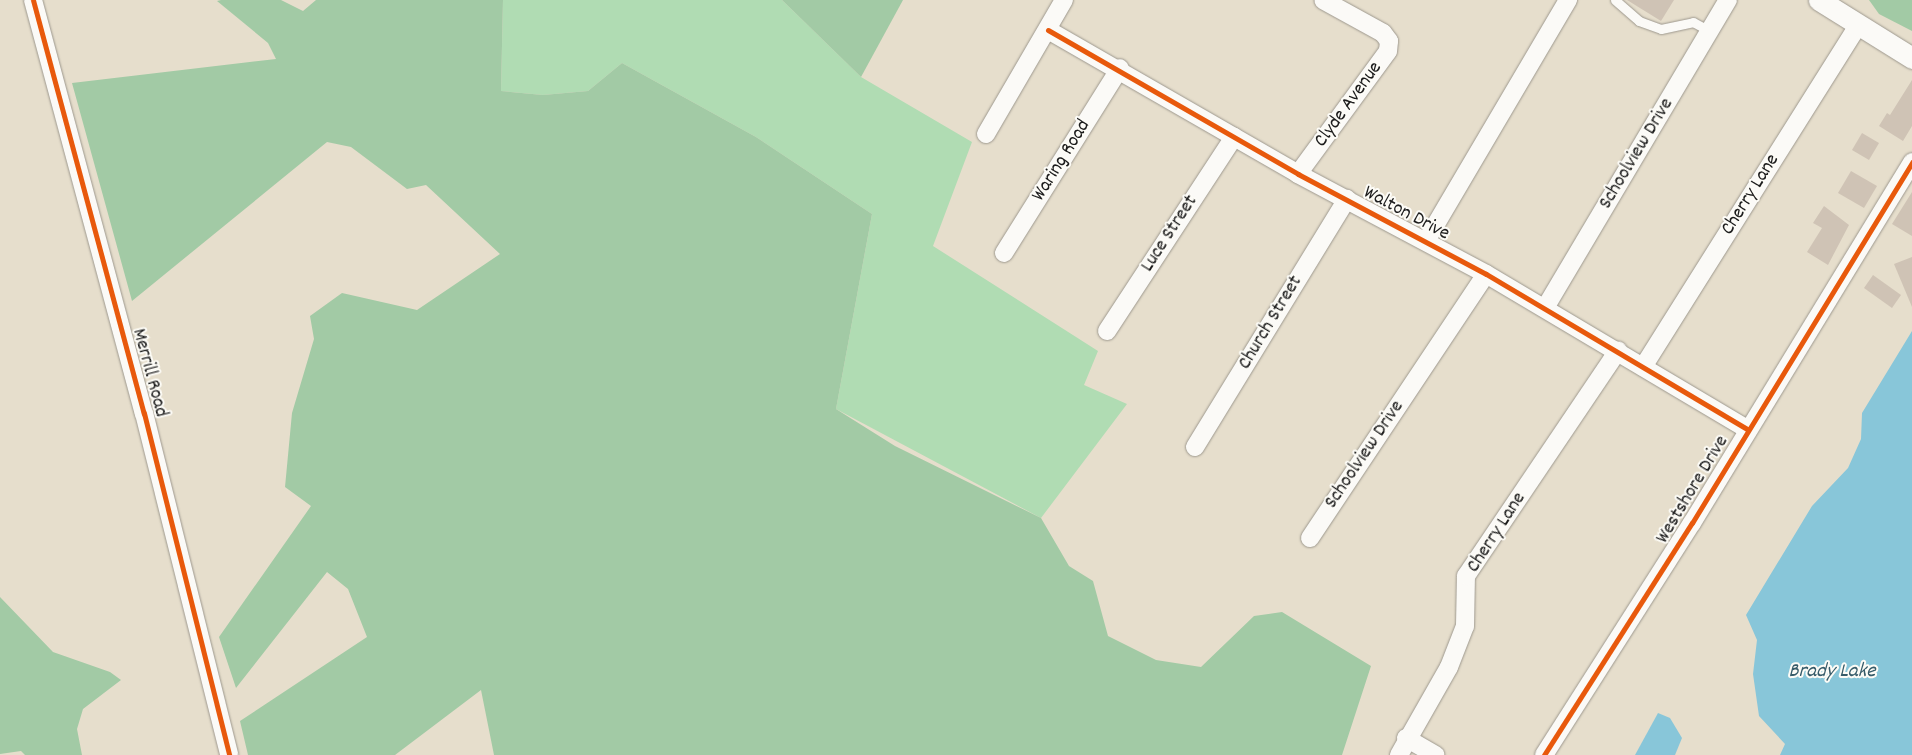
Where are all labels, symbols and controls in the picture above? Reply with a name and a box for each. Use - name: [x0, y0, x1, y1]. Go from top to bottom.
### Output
- street label: Clyde Avenue: [1310, 57, 1388, 153]
- street label: Schoolview Drive: [1594, 94, 1680, 214]
- street label: Waring Road: [1027, 116, 1097, 206]
- street label: Cherry Lane: [1717, 150, 1785, 240]
- street label: Walton Drive: [1359, 181, 1453, 247]
- street label: Luce Street: [1136, 191, 1204, 277]
- street label: Church Street: [1234, 272, 1308, 374]
- street label: Merrill Road: [126, 326, 172, 420]
- street label: Schoolview Drive: [1320, 396, 1410, 514]
- street label: Westshore Drive: [1651, 432, 1735, 548]
- street label: Cherry Lane: [1462, 488, 1532, 578]
- water label: Brady Lake: [1788, 659, 1876, 685]

